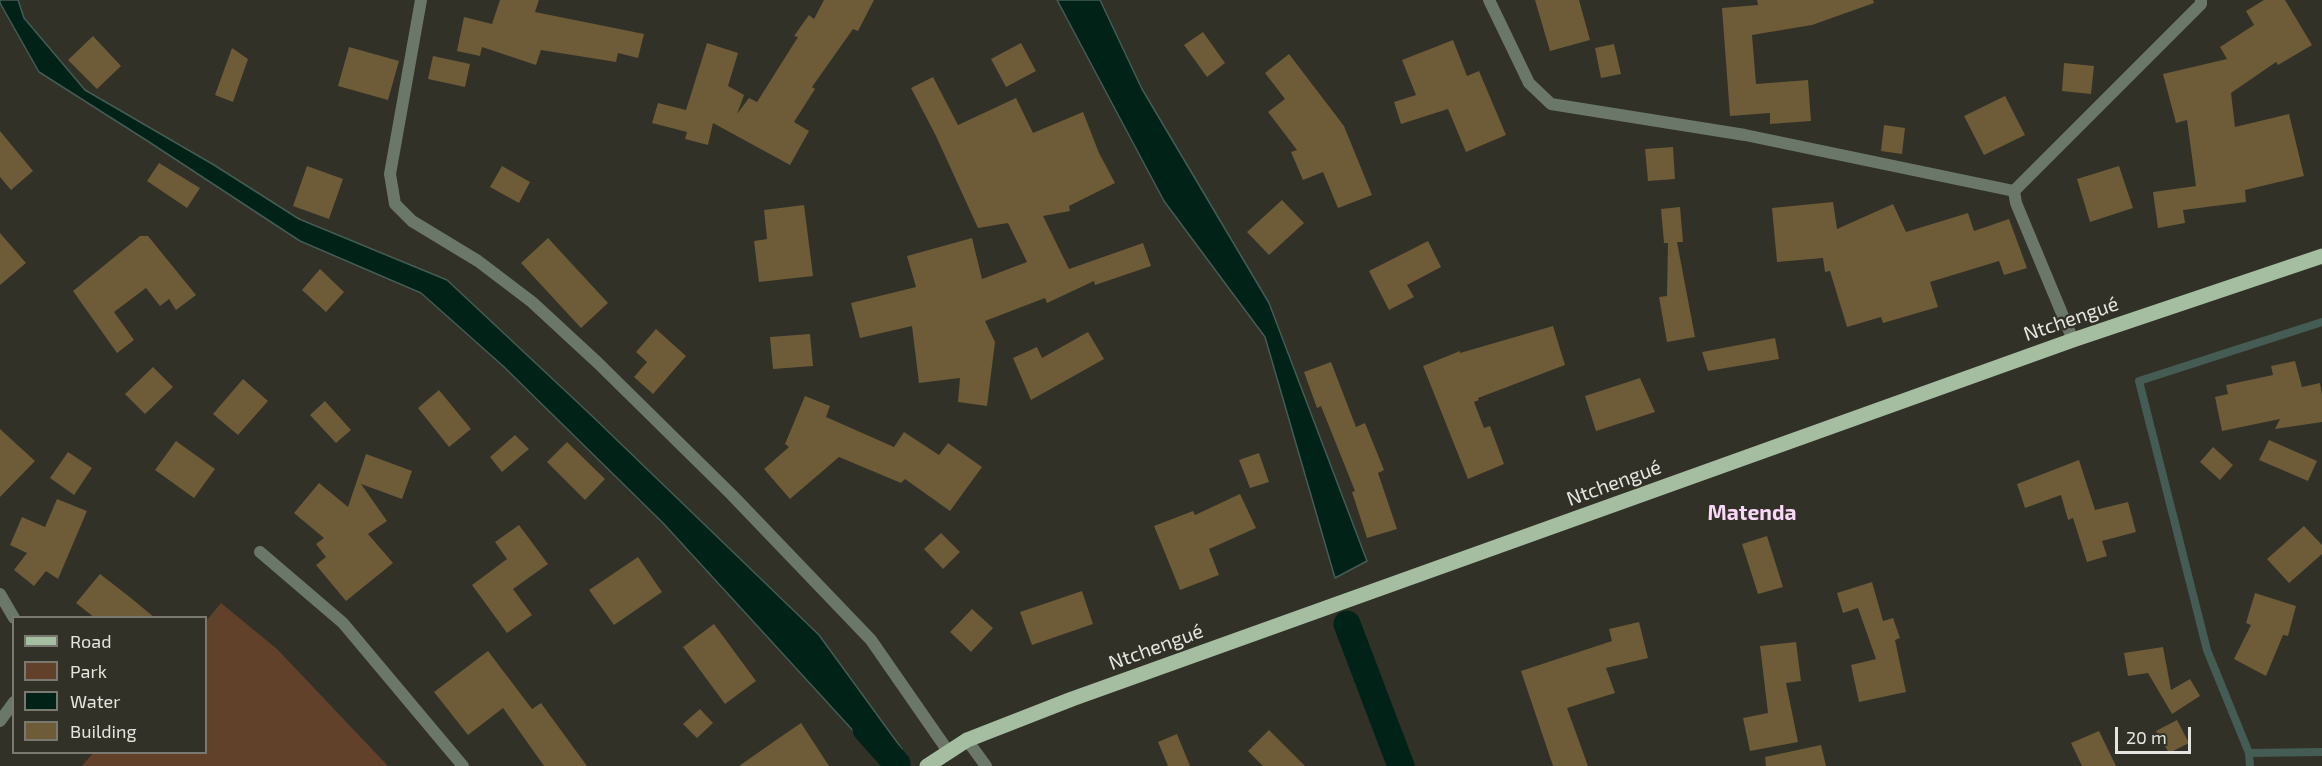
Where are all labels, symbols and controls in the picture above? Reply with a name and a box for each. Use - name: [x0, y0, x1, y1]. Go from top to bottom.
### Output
- street label: Ntchengué: [2020, 292, 2122, 346]
- street label: Ntchengué: [1563, 455, 1665, 511]
- district label: Matenda: [1708, 500, 1796, 526]
- legend: [12, 616, 207, 754]
- street label: Ntchengué: [1105, 619, 1207, 675]
- text: Road: [70, 630, 111, 652]
- text: Park: [70, 660, 107, 682]
- text: Water: [70, 690, 120, 712]
- scale bar: [2118, 715, 2194, 753]
- text: Building: [70, 720, 137, 742]
- text: 20 m: [2126, 726, 2167, 748]

